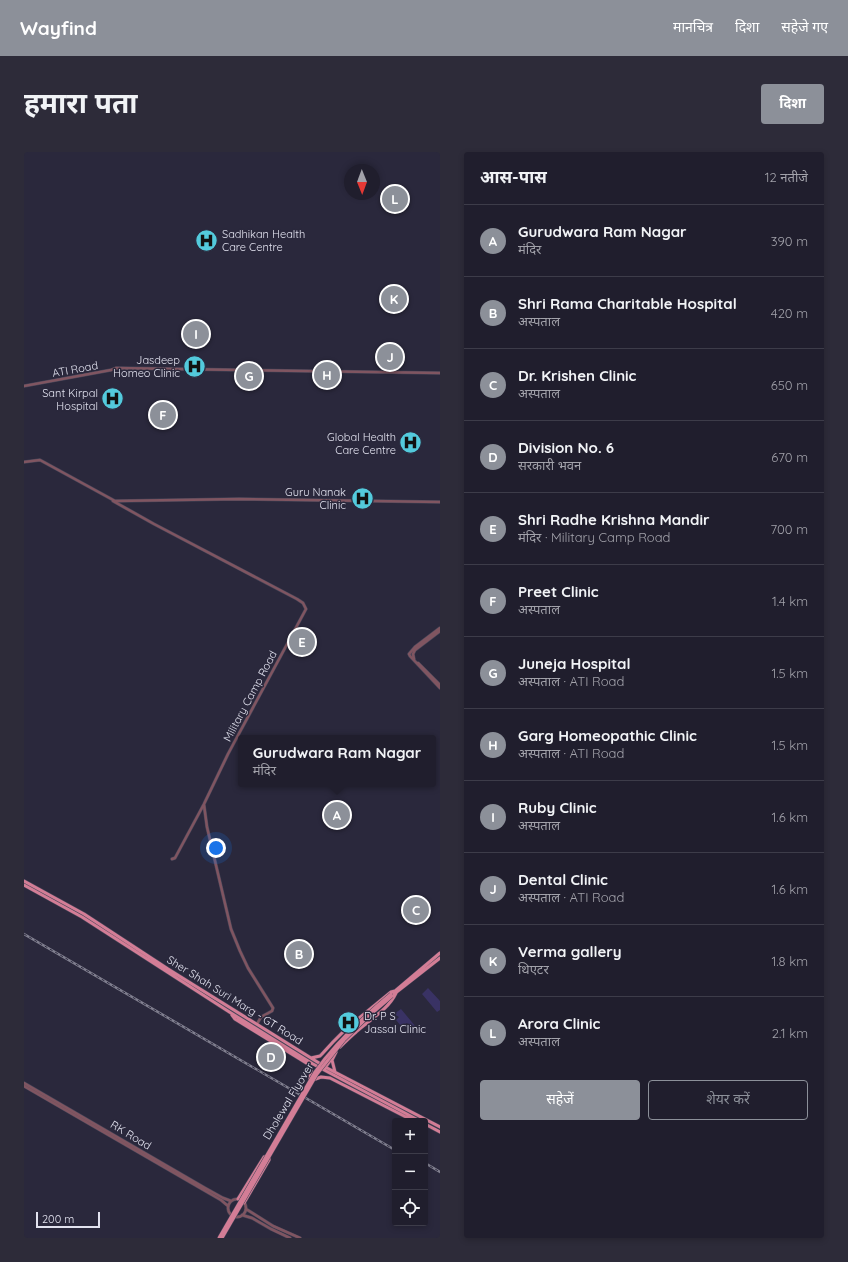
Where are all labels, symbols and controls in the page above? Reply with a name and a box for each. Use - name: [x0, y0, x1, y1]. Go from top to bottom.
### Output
- text: Wayfind: [20, 16, 97, 40]
- text: मानचित्र: [673, 18, 713, 36]
- text: दिशा: [735, 18, 759, 36]
- text: सहेजे गए: [781, 18, 828, 36]
- button: दिशा: [761, 84, 824, 124]
- text: हमारा पता: [24, 85, 138, 120]
- north arrow: [344, 164, 380, 200]
- text: आस-पास: [480, 166, 547, 187]
- text: 12 नतीजे: [765, 169, 808, 185]
- pin: L: [382, 184, 408, 214]
- text: Gurudwara Ram Nagar: [518, 222, 687, 241]
- hospital icon: Sadhikan Health Care Centre: [193, 227, 219, 253]
- place label: Sadhikan Health Care Centre: [222, 227, 305, 254]
- text: A: [489, 233, 497, 249]
- text: 390 m: [771, 233, 808, 249]
- text: मंदिर: [518, 241, 541, 257]
- pin: K: [381, 284, 407, 314]
- text: Shri Rama Charitable Hospital: [518, 294, 737, 313]
- text: B: [489, 305, 497, 321]
- text: 420 m: [771, 305, 808, 321]
- text: अस्पताल: [518, 313, 560, 329]
- pin: I: [183, 319, 209, 349]
- pin: J: [377, 342, 403, 372]
- place label: Jasdeep Homeo Clinic: [113, 353, 180, 380]
- hospital icon: Jasdeep Homeo Clinic: [182, 353, 208, 379]
- street label: ATI Road: [51, 358, 99, 380]
- pin: H: [314, 360, 340, 390]
- pin: G: [236, 361, 262, 391]
- text: Dr. Krishen Clinic: [518, 366, 636, 385]
- text: C: [489, 377, 497, 393]
- text: 650 m: [771, 377, 808, 393]
- text: अस्पताल: [518, 385, 560, 401]
- place label: Sant Kirpal Hospital: [42, 386, 98, 413]
- hospital icon: Sant Kirpal Hospital: [100, 386, 126, 412]
- pin: F: [150, 400, 176, 430]
- place label: Global Health Care Centre: [327, 430, 396, 457]
- hospital icon: Global Health Care Centre: [398, 430, 424, 456]
- text: Division No. 6: [518, 438, 614, 457]
- text: D: [488, 449, 498, 465]
- text: 670 m: [771, 449, 808, 465]
- text: सरकारी भवन: [518, 457, 581, 473]
- place label: Guru Nanak Clinic: [285, 485, 346, 512]
- hospital icon: Guru Nanak Clinic: [349, 485, 375, 511]
- text: Shri Radhe Krishna Mandir: [518, 510, 710, 529]
- text: E: [489, 521, 497, 537]
- text: 700 m: [770, 521, 808, 537]
- text: मंदिर · Military Camp Road: [518, 529, 670, 545]
- text: Preet Clinic: [518, 582, 599, 601]
- text: F: [489, 593, 497, 609]
- text: 1.4 km: [772, 593, 808, 609]
- text: अस्पताल: [518, 601, 560, 617]
- pin: E: [289, 627, 315, 657]
- street label: Military Camp Road: [220, 648, 280, 744]
- text: Juneja Hospital: [518, 654, 631, 673]
- text: G: [488, 665, 498, 681]
- text: 1.5 km: [771, 665, 808, 681]
- text: अस्पताल · ATI Road: [518, 673, 624, 689]
- text: Garg Homeopathic Clinic: [518, 726, 697, 745]
- popup: [238, 735, 436, 787]
- text: H: [488, 737, 498, 753]
- text: 1.5 km: [771, 737, 808, 753]
- text: Gurudwara Ram Nagar: [253, 743, 421, 762]
- text: अस्पताल · ATI Road: [518, 745, 624, 761]
- text: मंदिर: [253, 762, 276, 778]
- text: Ruby Clinic: [518, 798, 597, 817]
- pin: A: [324, 800, 350, 830]
- text: I: [491, 809, 495, 825]
- text: 1.6 km: [771, 809, 808, 825]
- text: अस्पताल: [518, 817, 560, 833]
- your location: [206, 838, 226, 858]
- text: Dental Clinic: [518, 870, 608, 889]
- text: J: [489, 881, 497, 897]
- text: 1.6 km: [771, 881, 808, 897]
- text: अस्पताल · ATI Road: [518, 889, 624, 905]
- pin: C: [403, 895, 429, 925]
- pin: B: [286, 939, 312, 969]
- text: Verma gallery: [518, 942, 622, 961]
- street label: Sher Shah Suri Marg - GT Road: [164, 952, 306, 1048]
- text: K: [489, 953, 497, 969]
- text: 1.8 km: [771, 953, 808, 969]
- text: थिएटर: [518, 961, 549, 977]
- hospital icon: Dr. P S Jassal Clinic: [335, 1009, 361, 1035]
- place label: Dr. P S Jassal Clinic: [364, 1009, 426, 1036]
- text: Arora Clinic: [518, 1014, 600, 1033]
- text: L: [489, 1025, 497, 1041]
- text: 2.1 km: [772, 1025, 808, 1041]
- text: अस्पताल: [518, 1033, 560, 1049]
- pin: D: [258, 1042, 284, 1072]
- street label: Dholewal Flyover: [259, 1059, 317, 1142]
- button: सहेजें: [480, 1080, 640, 1120]
- button: शेयर करें: [648, 1080, 808, 1120]
- street label: RK Road: [108, 1117, 154, 1153]
- map controls: [392, 1118, 428, 1226]
- button: +: [392, 1118, 428, 1154]
- button: −: [392, 1154, 428, 1190]
- button: locate: [392, 1190, 428, 1226]
- scale bar: [36, 1210, 100, 1229]
- text: 200 m: [42, 1212, 74, 1226]

